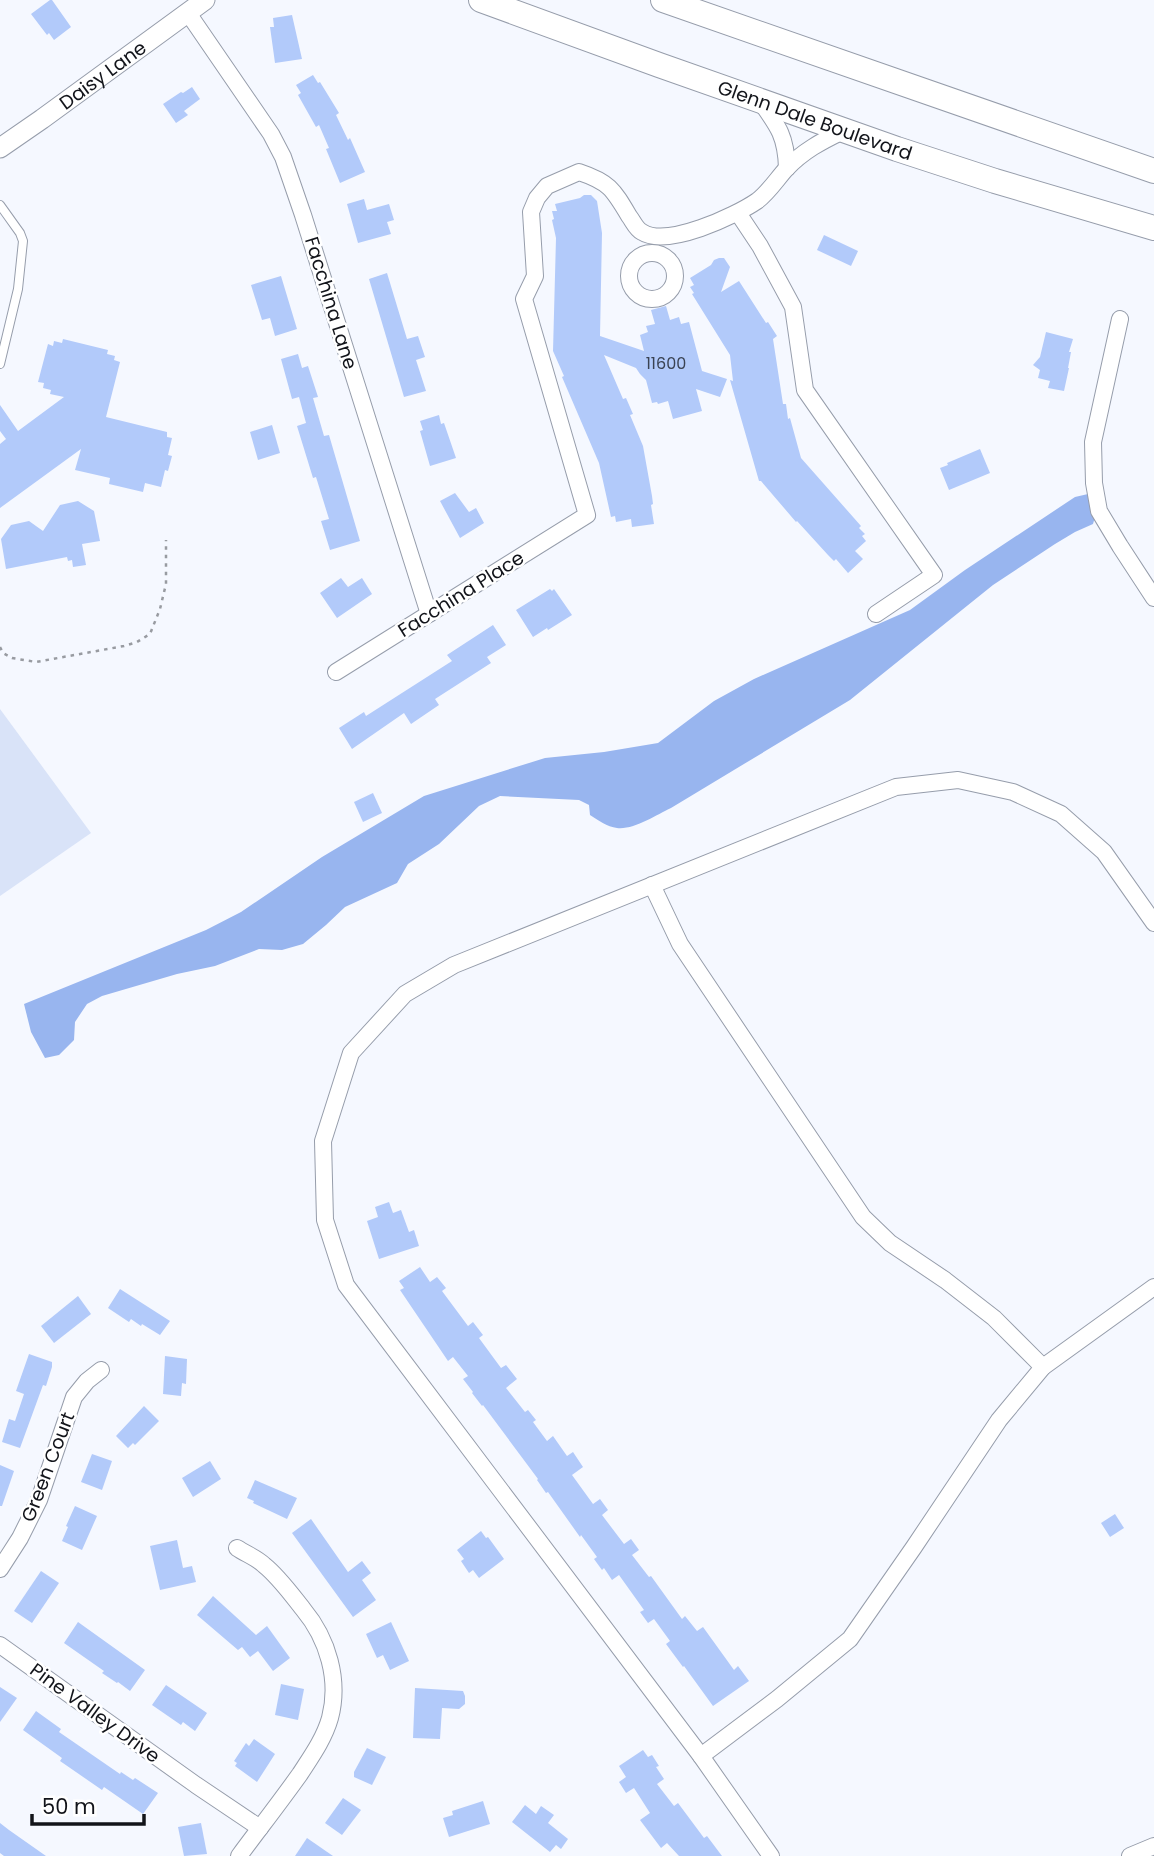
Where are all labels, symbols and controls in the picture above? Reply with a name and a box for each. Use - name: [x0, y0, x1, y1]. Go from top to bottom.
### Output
- street label: Daisy Lane: [54, 34, 152, 116]
- street label: Glenn Dale Boulevard: [714, 73, 916, 167]
- street label: Facchina Lane: [298, 233, 364, 373]
- house number: 11600: [646, 352, 686, 375]
- street label: Facchina Place: [393, 544, 529, 644]
- street label: Green Court: [15, 1408, 81, 1526]
- street label: Pine Valley Drive: [24, 1657, 166, 1769]
- scale bar: [32, 1783, 144, 1827]
- text: 50 m: [42, 1792, 96, 1821]

